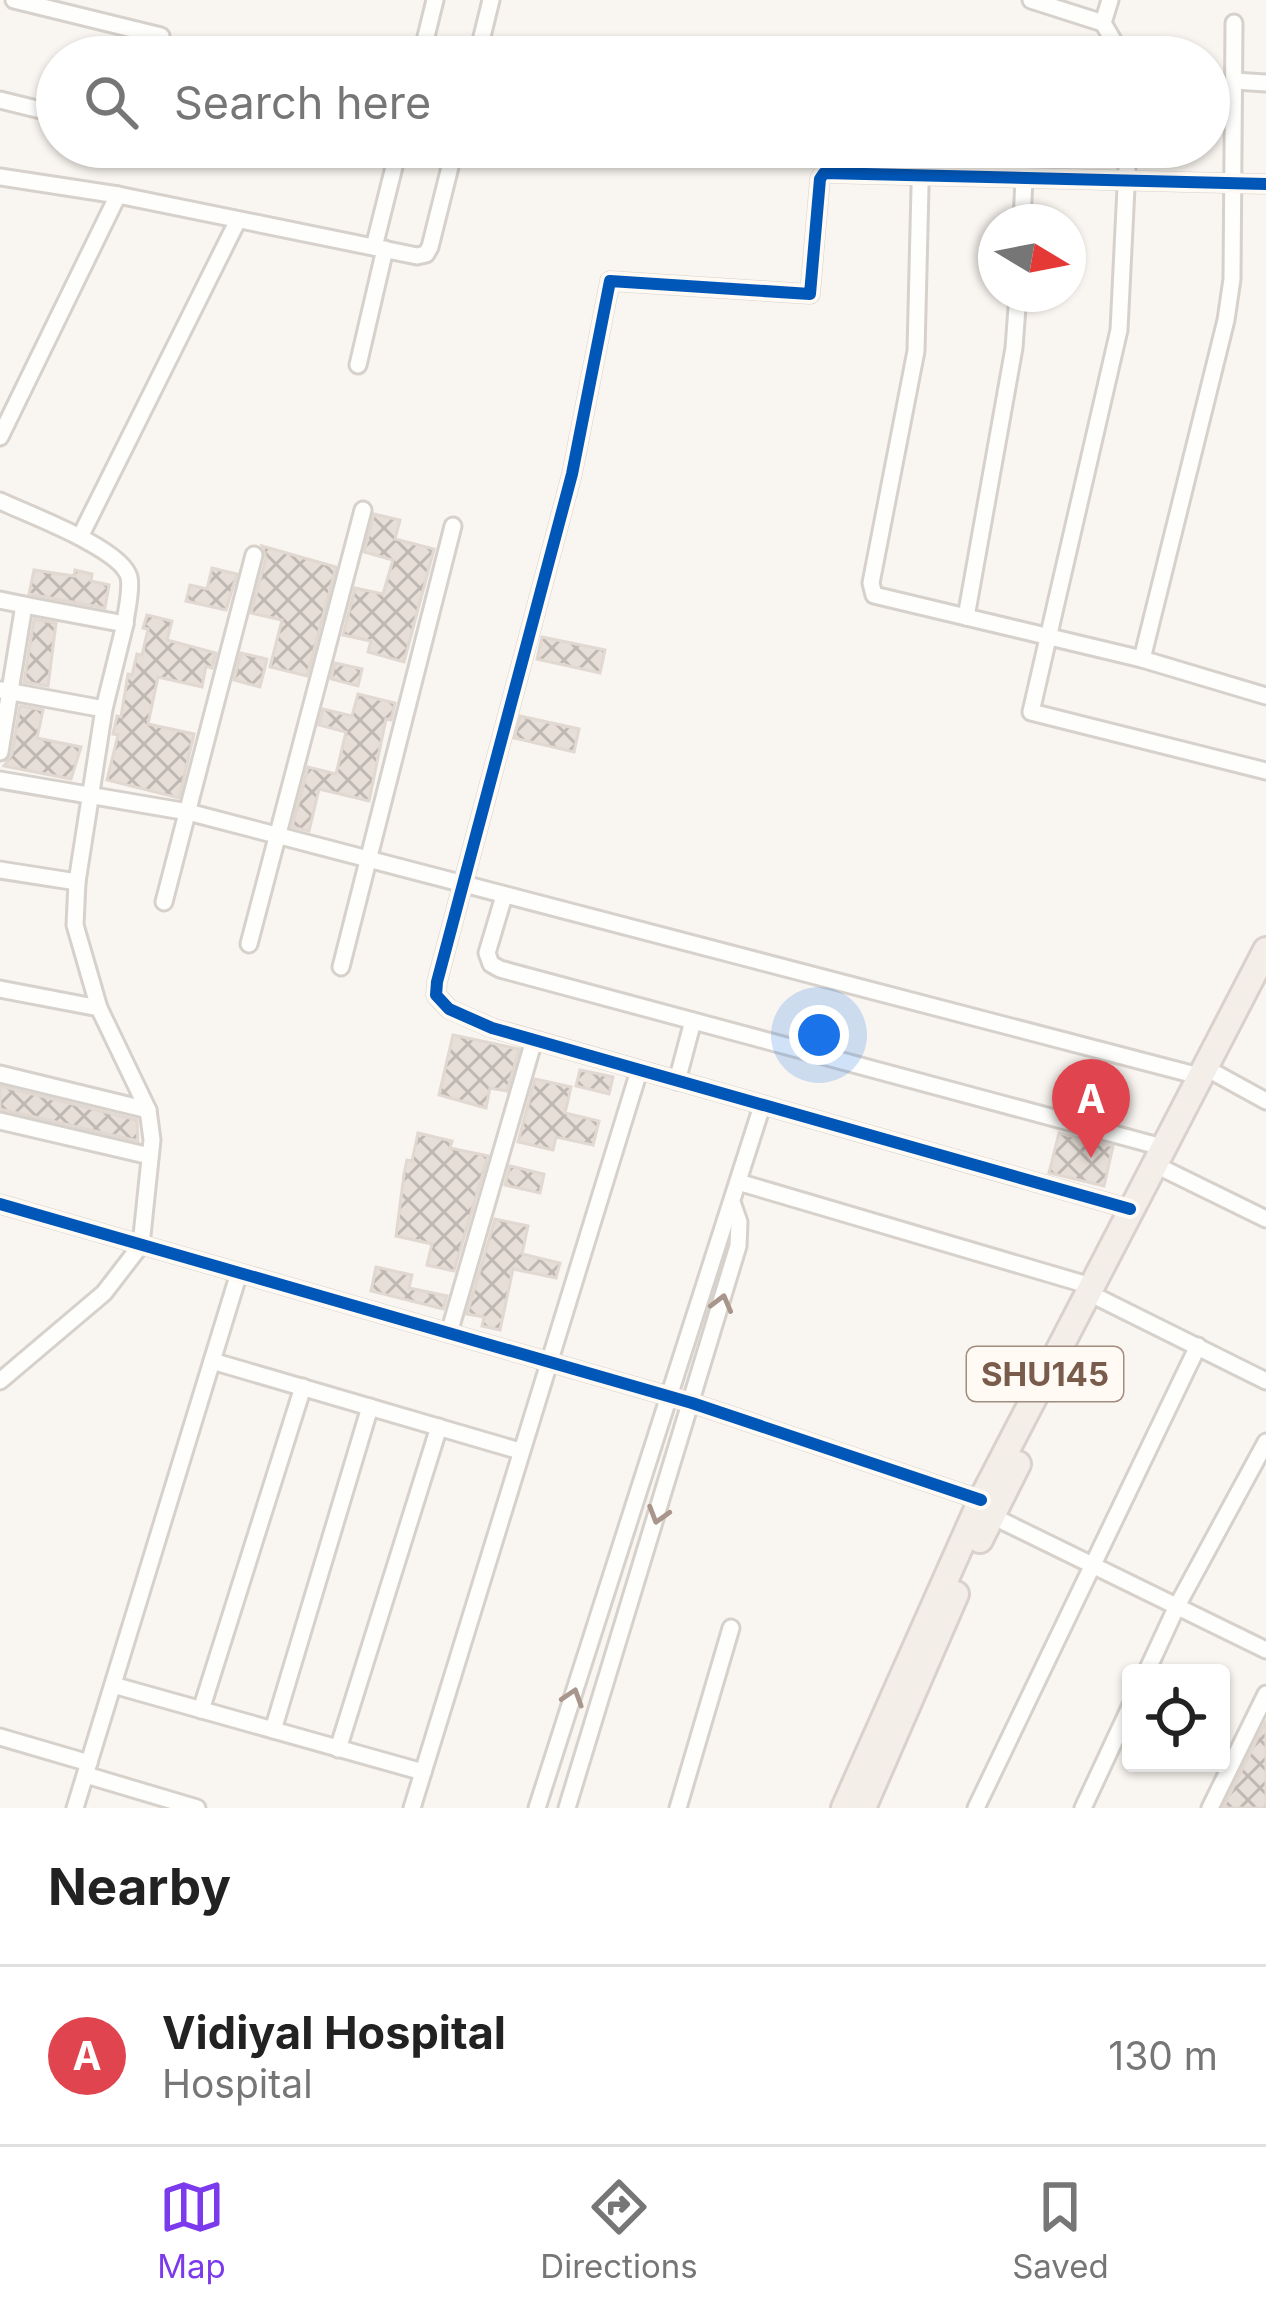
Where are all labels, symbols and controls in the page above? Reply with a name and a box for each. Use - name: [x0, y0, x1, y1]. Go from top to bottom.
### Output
- search box: [36, 36, 1230, 168]
- icon: search: [78, 69, 144, 135]
- text: Search here: [174, 75, 431, 130]
- north arrow: [978, 204, 1086, 312]
- your location: [789, 1005, 849, 1065]
- pin: A: [1052, 1059, 1130, 1158]
- one-way arrow: [708, 1293, 733, 1314]
- road number: SHU145: [967, 1347, 1123, 1401]
- one-way arrow: [647, 1504, 672, 1525]
- map controls: [1122, 1664, 1230, 1772]
- button: locate: [1122, 1664, 1230, 1772]
- one-way arrow: [558, 1687, 583, 1708]
- text: Nearby: [48, 1856, 231, 1917]
- text: Vidiyal Hospital: [162, 2005, 506, 2060]
- text: A: [72, 2032, 102, 2079]
- text: 130 m: [1108, 2032, 1218, 2079]
- text: Hospital: [162, 2060, 313, 2107]
- tab: Map: [157, 2174, 226, 2286]
- tab: Directions: [540, 2174, 698, 2286]
- tab: Saved: [1012, 2174, 1109, 2286]

